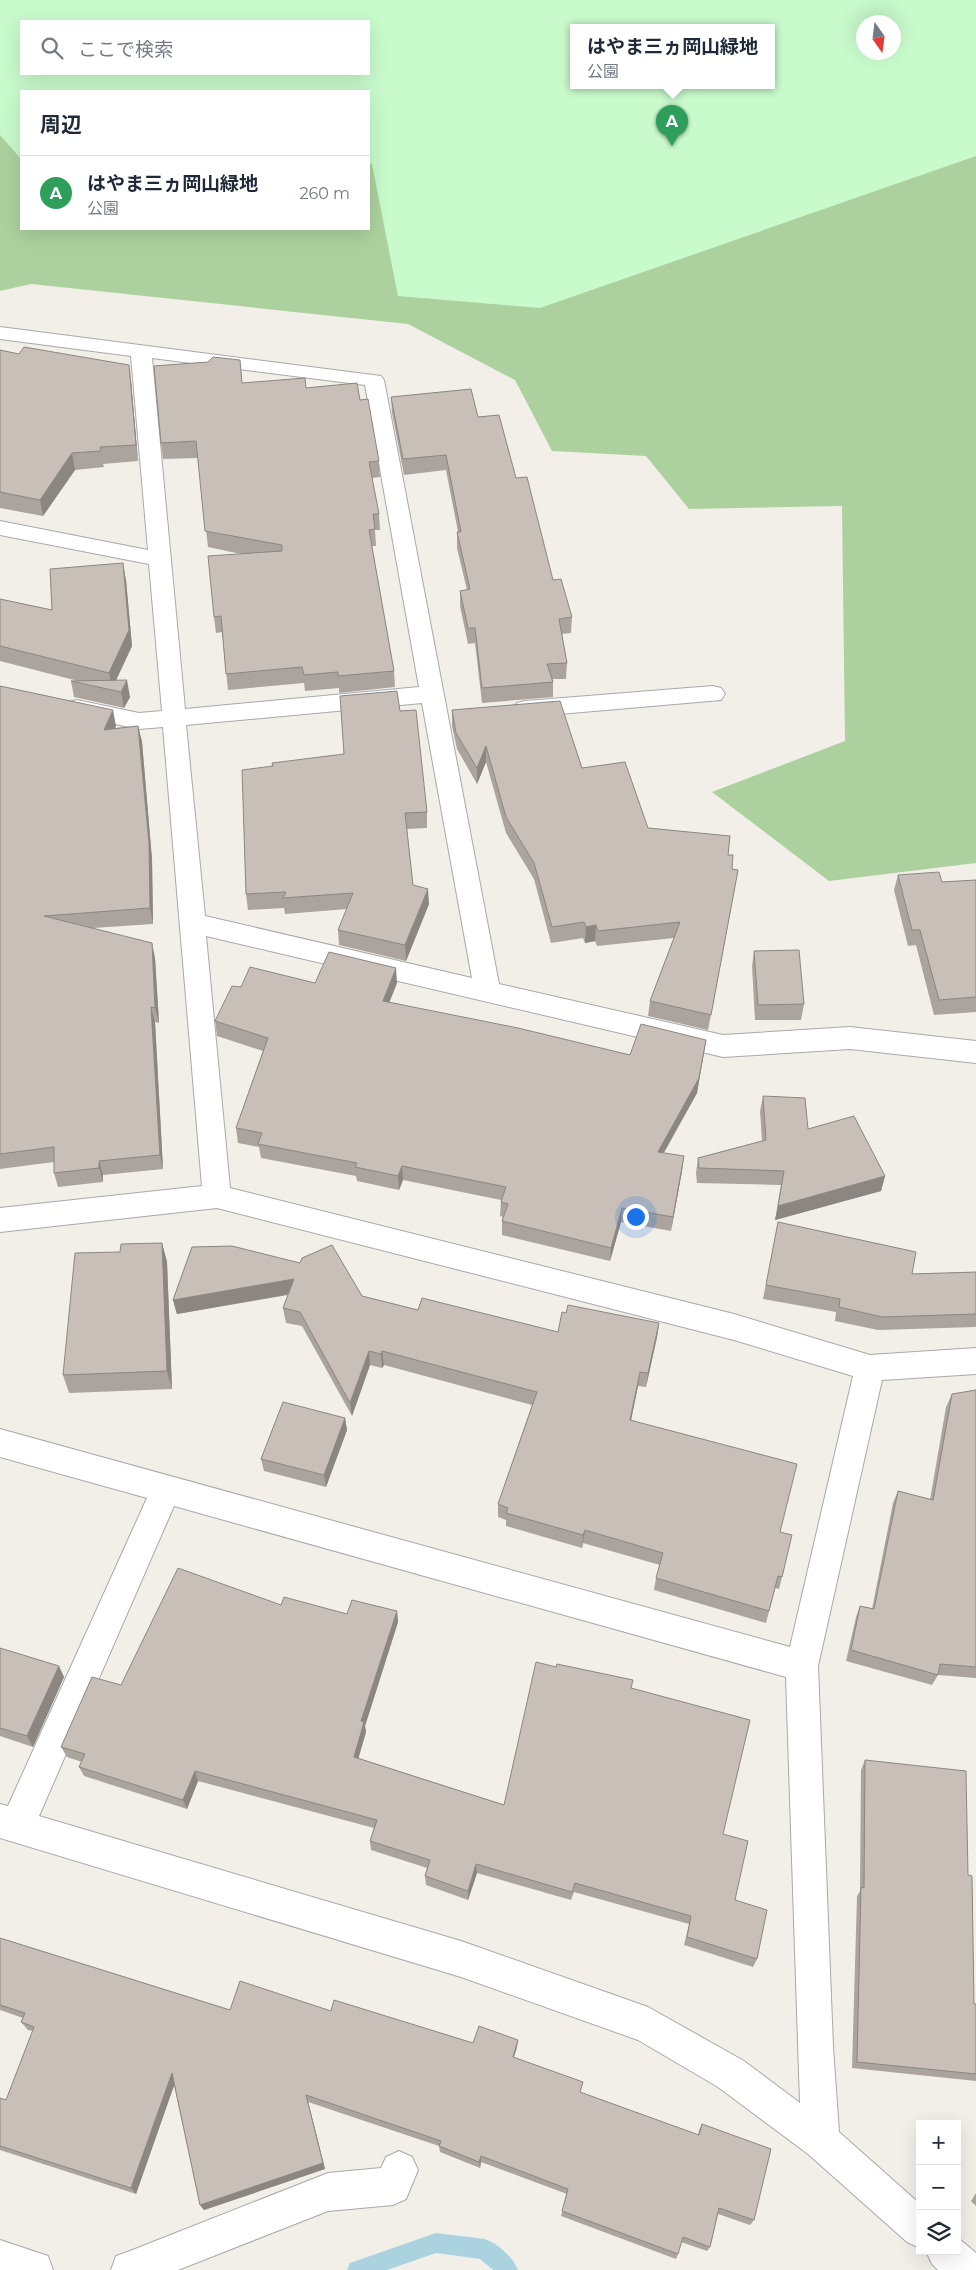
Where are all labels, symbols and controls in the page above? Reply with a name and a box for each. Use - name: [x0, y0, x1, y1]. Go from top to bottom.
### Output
- north arrow: [856, 15, 901, 60]
- search box: [20, 20, 370, 75]
- popup: [570, 24, 775, 89]
- icon: search: [38, 34, 66, 62]
- text: はやま三ヵ岡山緑地: [587, 35, 758, 58]
- text: ここで検索: [78, 38, 173, 61]
- text: 公園: [587, 62, 619, 81]
- pin: A: [656, 105, 688, 146]
- text: 周辺: [40, 112, 82, 137]
- text: はやま三ヵ岡山緑地: [87, 172, 258, 195]
- text: A: [50, 184, 62, 203]
- text: 260 m: [299, 184, 350, 203]
- text: 公園: [87, 199, 119, 218]
- your location: [623, 1204, 649, 1230]
- map controls: [916, 2120, 961, 2255]
- button: +: [916, 2120, 961, 2165]
- button: −: [916, 2165, 961, 2210]
- button: layers: [916, 2210, 961, 2255]

